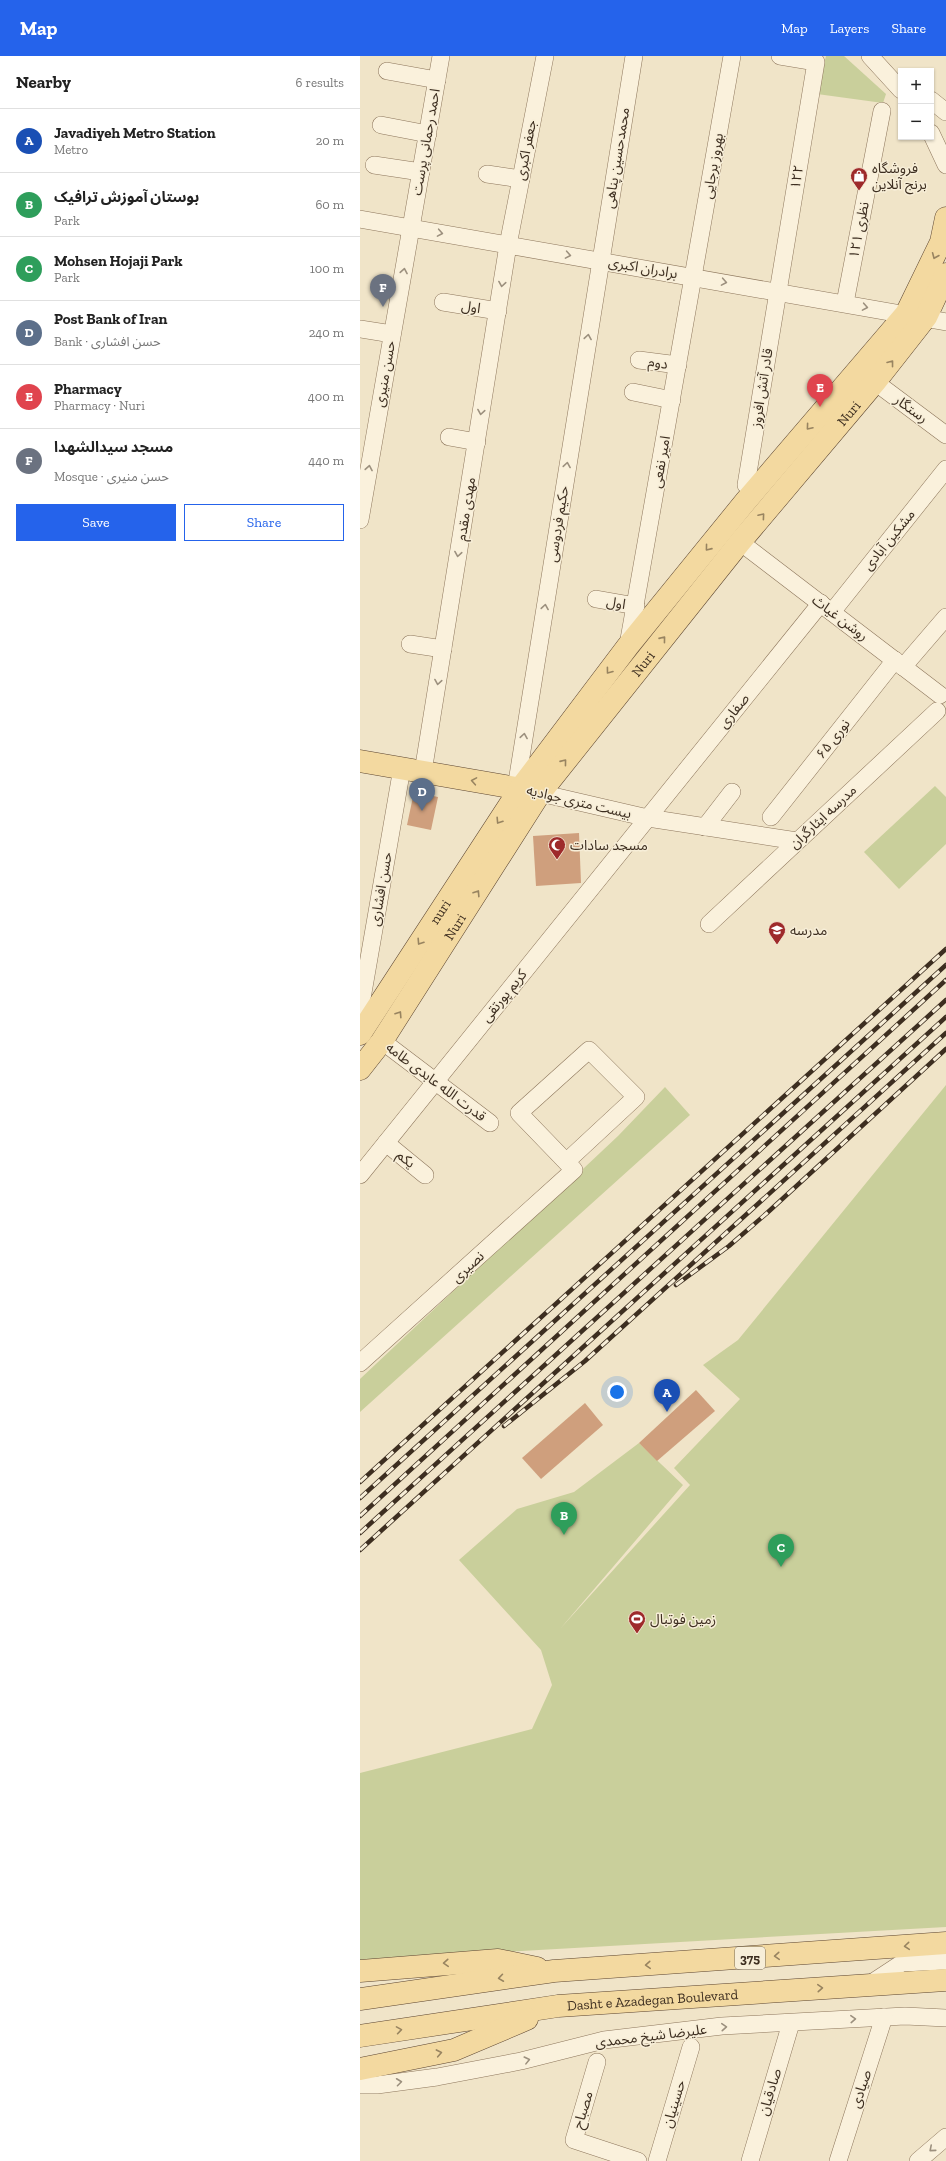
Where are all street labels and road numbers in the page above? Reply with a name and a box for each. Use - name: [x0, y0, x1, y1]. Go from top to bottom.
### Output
- street label: احمد رحمانی پرست: [408, 87, 445, 197]
- street label: محمدحسین پناهی: [601, 106, 634, 210]
- street label: جعفر اکبری: [512, 118, 540, 182]
- street label: بهروز برجایی: [699, 132, 727, 200]
- street label: ۱۲۲: [787, 164, 807, 190]
- street label: نظری ۱۲۱: [845, 200, 873, 260]
- street label: برادران اکبری: [607, 254, 679, 282]
- street label: اول: [460, 297, 482, 317]
- street label: حسن منیری: [371, 339, 399, 409]
- street label: قادر آتش افروز: [747, 347, 777, 430]
- street label: دوم: [647, 353, 669, 375]
- street label: رستگار: [890, 391, 931, 427]
- street label: Nuri: [833, 397, 864, 429]
- street label: امیر نفعی: [648, 434, 674, 490]
- street label: مهدی مقدم: [453, 476, 481, 542]
- street label: حکیم فردوسی: [544, 485, 574, 564]
- street label: مشکین آبادی: [859, 506, 919, 574]
- street label: روشن غیاث: [809, 591, 871, 645]
- street label: اول: [605, 593, 627, 613]
- street label: Nuri: [628, 647, 658, 680]
- street label: صفاری: [715, 690, 753, 732]
- street label: نوری ۶۵: [812, 716, 854, 762]
- street label: بیست متری جوادیه: [525, 782, 633, 822]
- street label: مدرسه ایثارگران: [786, 782, 860, 852]
- street label: حسن افشاری: [366, 851, 396, 927]
- street label: nuri: [426, 896, 454, 927]
- street label: Nuri: [440, 910, 469, 943]
- street label: کریم پورتقی: [478, 966, 532, 1027]
- street label: قدرت الله عابدی طامه: [383, 1039, 489, 1125]
- street label: یکم: [392, 1146, 419, 1173]
- street label: نصیری: [448, 1248, 488, 1286]
- road number: 375: [735, 1947, 765, 1969]
- street label: Dasht e Azadegan Boulevard: [566, 1985, 739, 2014]
- street label: علیرضا شیخ محمدی: [594, 2021, 708, 2053]
- street label: صادقیان: [755, 2066, 785, 2118]
- street label: صیادی: [847, 2067, 875, 2110]
- street label: حسینیان: [659, 2078, 689, 2130]
- street label: مصباح: [569, 2089, 599, 2131]

